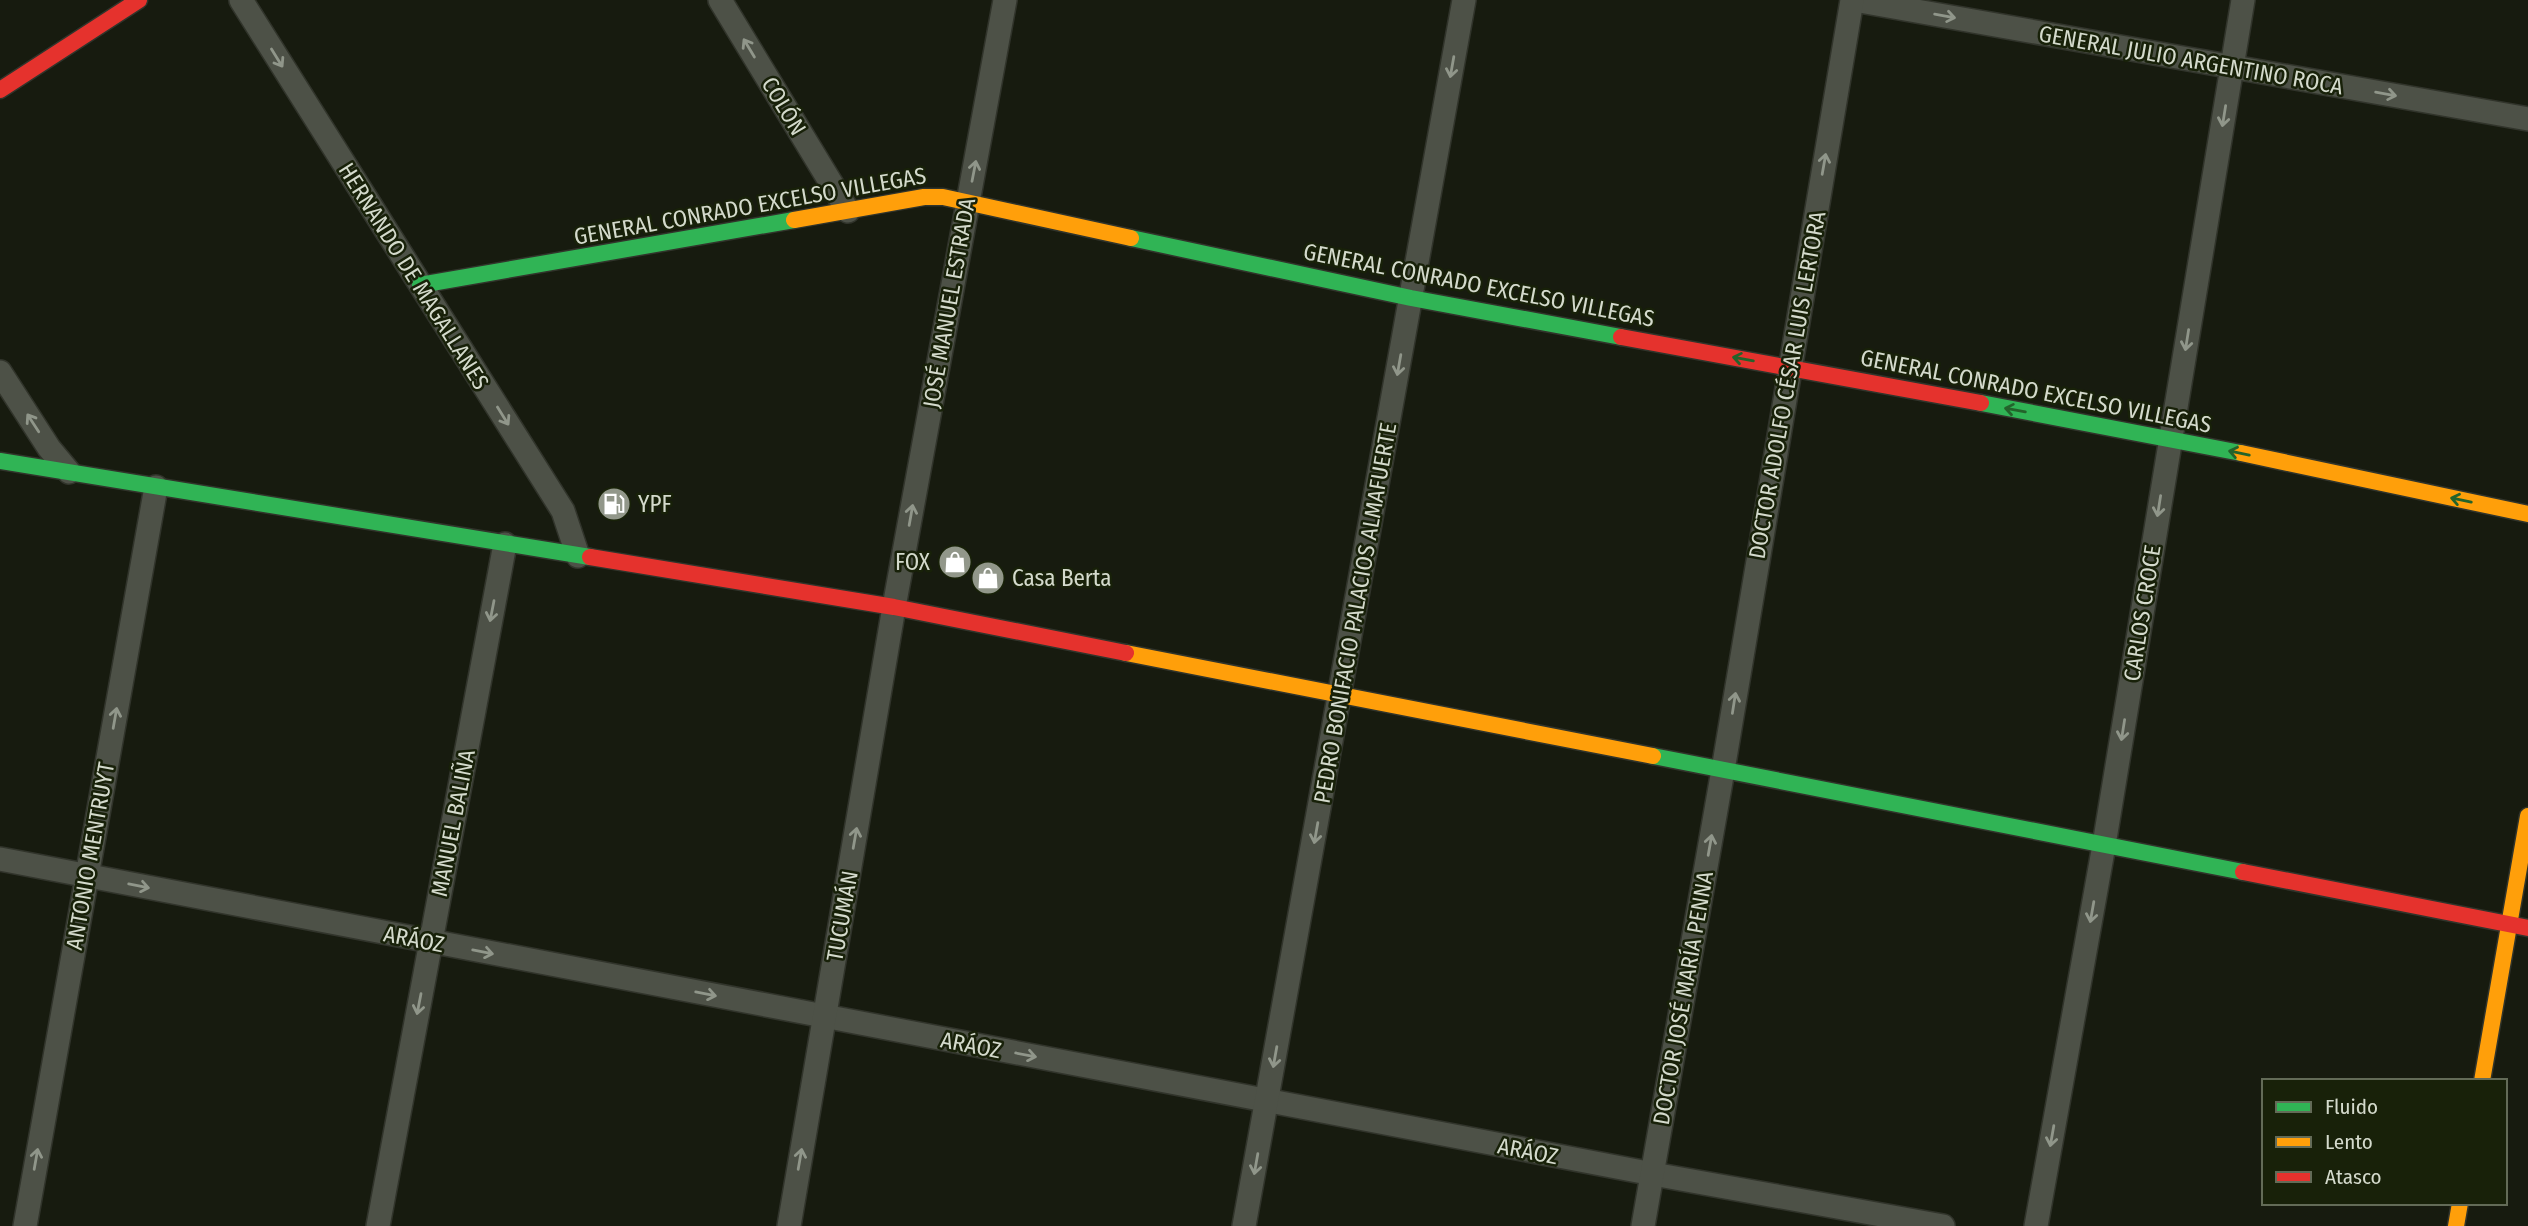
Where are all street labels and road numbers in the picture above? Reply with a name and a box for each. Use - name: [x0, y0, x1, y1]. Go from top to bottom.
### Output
- street label: GENERAL JULIO ARGENTINO ROCA: [2037, 19, 2345, 101]
- street label: COLÓN: [756, 72, 812, 140]
- street label: HERNANDO DE MAGALLANES: [333, 158, 495, 394]
- street label: GENERAL CONRADO EXCELSO VILLEGAS: [572, 161, 928, 251]
- street label: JOSÉ MANUEL ESTRADA: [916, 196, 981, 410]
- street label: DOCTOR ADOLFO CÉSAR LUIS LERTORA: [1742, 209, 1831, 561]
- street label: GENERAL CONRADO EXCELSO VILLEGAS: [1301, 237, 1657, 333]
- street label: GENERAL CONRADO EXCELSO VILLEGAS: [1858, 343, 2214, 439]
- street label: PEDRO BONIFACIO PALACIOS ALMAFUERTE: [1308, 421, 1402, 805]
- street label: CARLOS CROCE: [2117, 543, 2167, 683]
- street label: MANUEL BALIÑA: [425, 747, 481, 899]
- street label: ANTONIO MENTRUYT: [60, 760, 120, 952]
- street label: TUCUMÁN: [819, 868, 864, 964]
- street label: DOCTOR JOSÉ MARÍA PENNA: [1646, 869, 1719, 1127]
- street label: ARÁOZ: [381, 918, 447, 959]
- street label: ARÁOZ: [938, 1024, 1004, 1065]
- street label: ARÁOZ: [1495, 1130, 1561, 1171]

